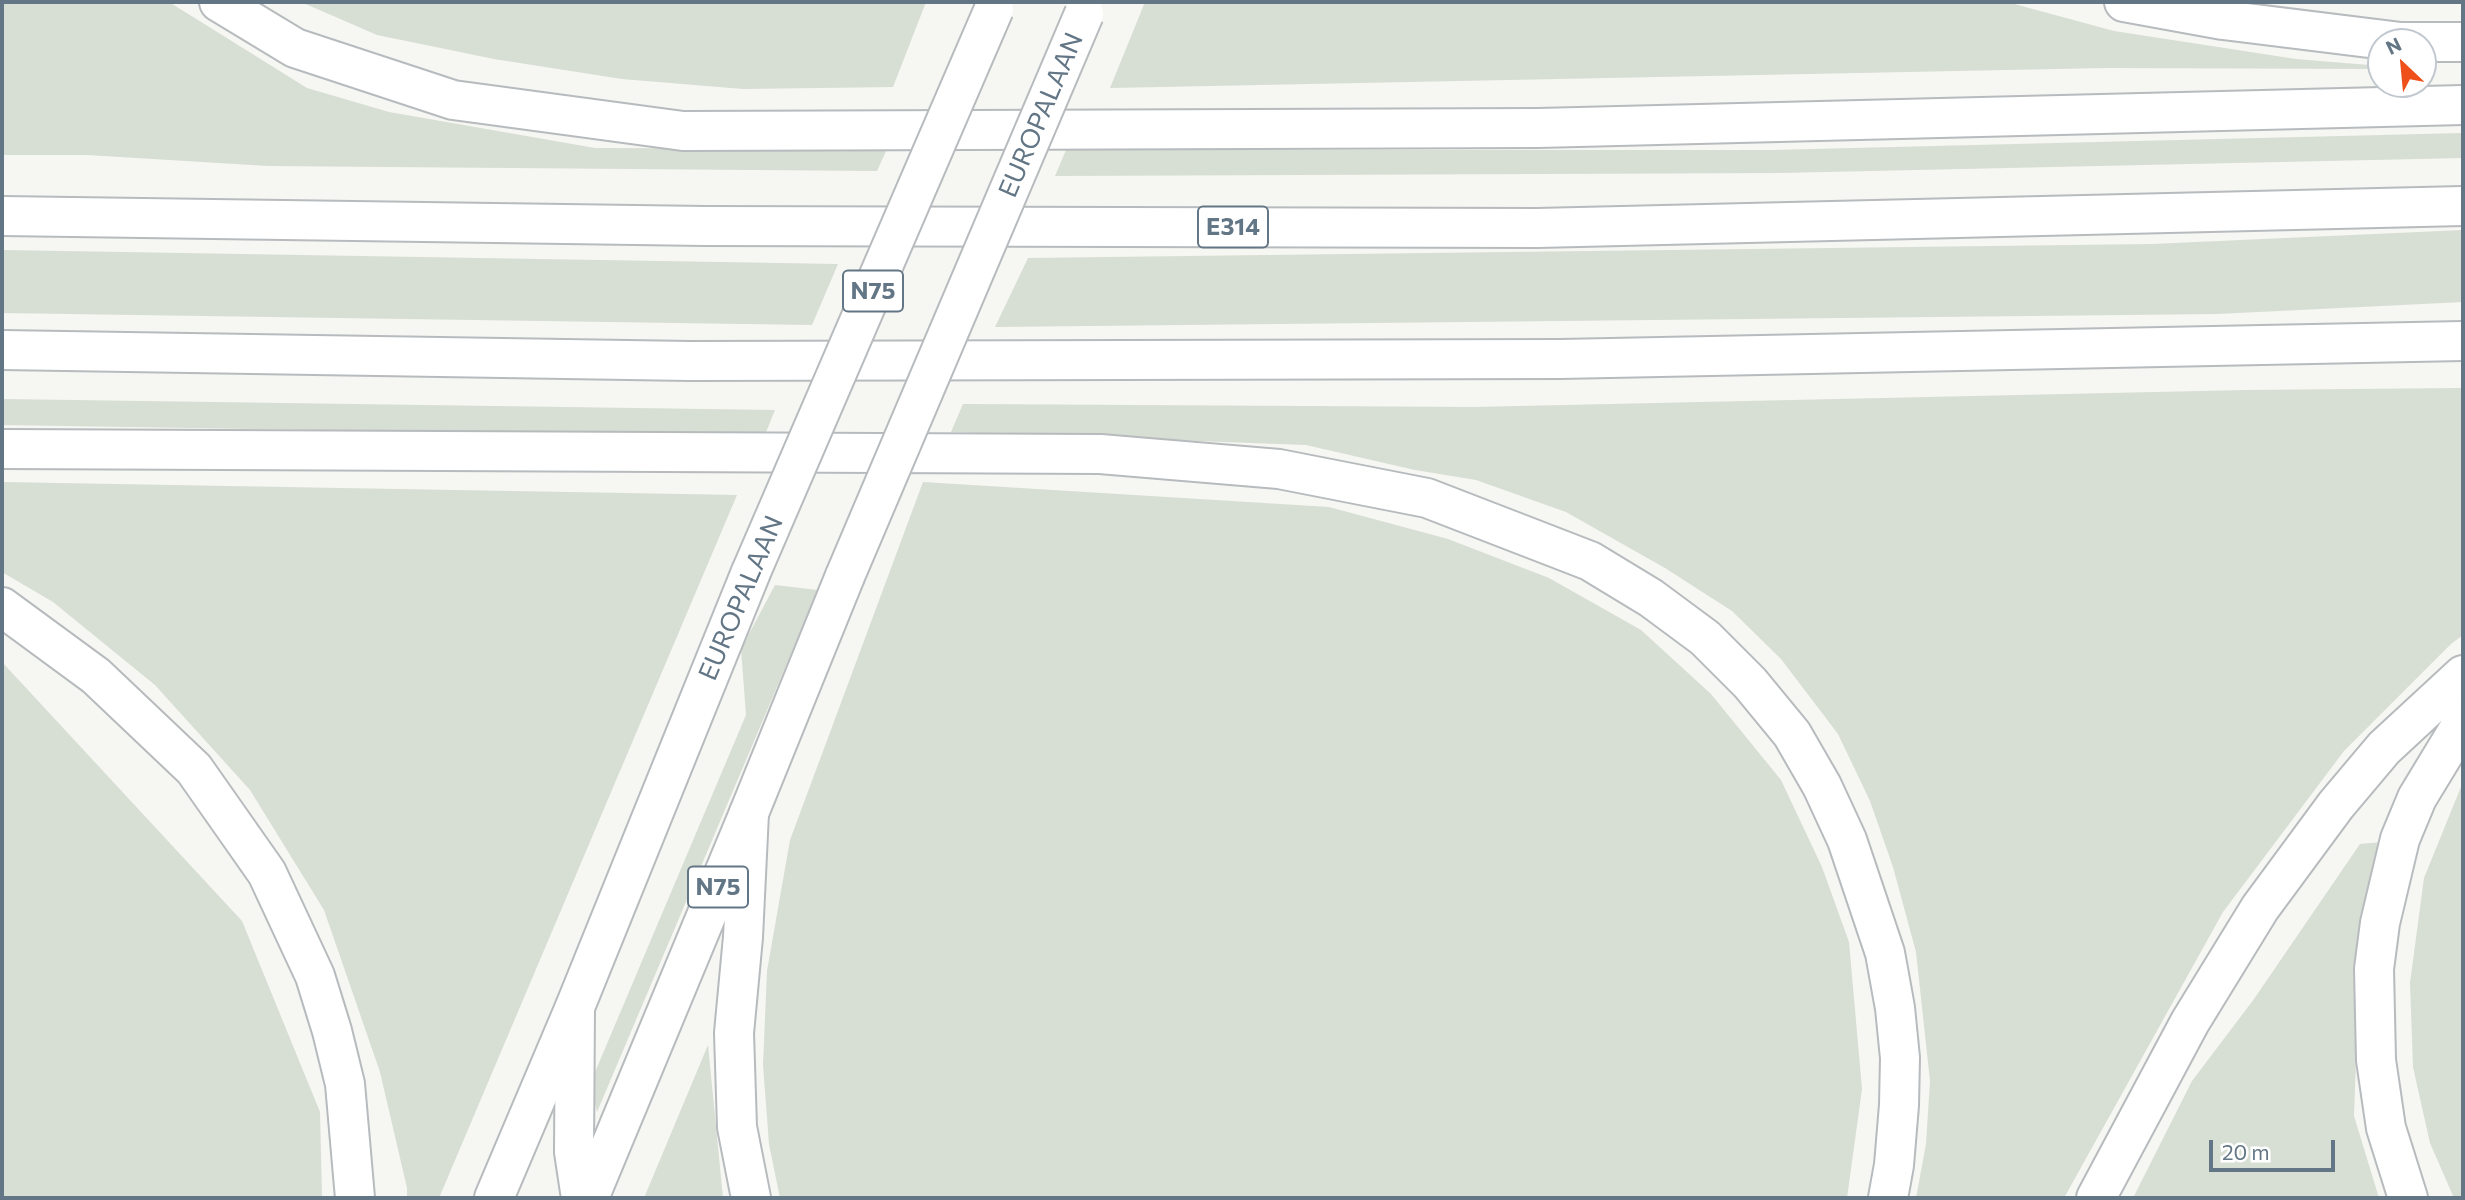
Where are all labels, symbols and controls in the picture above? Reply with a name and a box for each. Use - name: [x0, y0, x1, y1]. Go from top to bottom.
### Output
- street label: EUROPALAAN: [992, 28, 1090, 202]
- north arrow: [2367, 28, 2437, 98]
- text: N: [2382, 32, 2405, 59]
- road number: E314: [1198, 207, 1268, 248]
- road number: N75: [843, 270, 903, 312]
- street label: EUROPALAAN: [692, 511, 790, 685]
- road number: N75: [688, 866, 748, 908]
- scale bar: [2213, 1126, 2339, 1170]
- text: 20 m: [2222, 1139, 2270, 1164]

